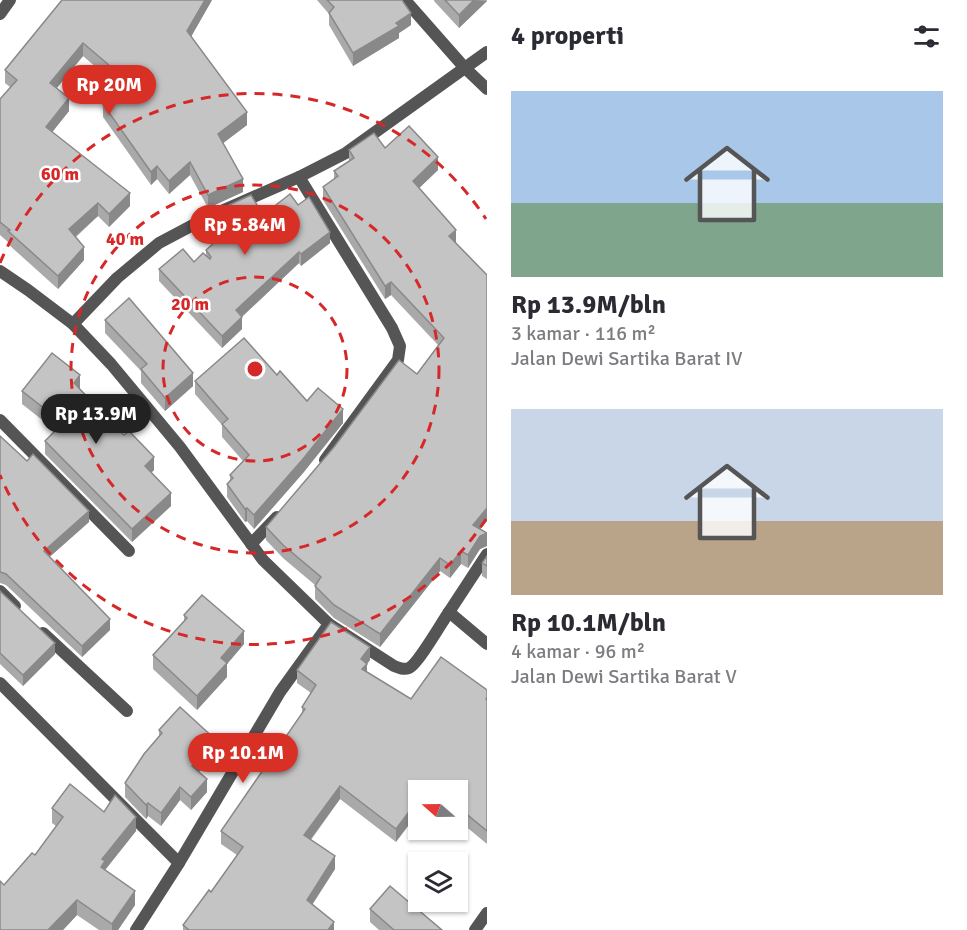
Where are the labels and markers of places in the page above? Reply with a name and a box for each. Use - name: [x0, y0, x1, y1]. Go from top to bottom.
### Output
- pin: Rp 20M: [60, 65, 158, 116]
- pin: Rp 5.84M: [183, 205, 307, 256]
- centre of rings: [245, 359, 265, 379]
- pin: Rp 13.9M: [34, 394, 158, 445]
- pin: Rp 10.1M: [181, 733, 305, 784]

